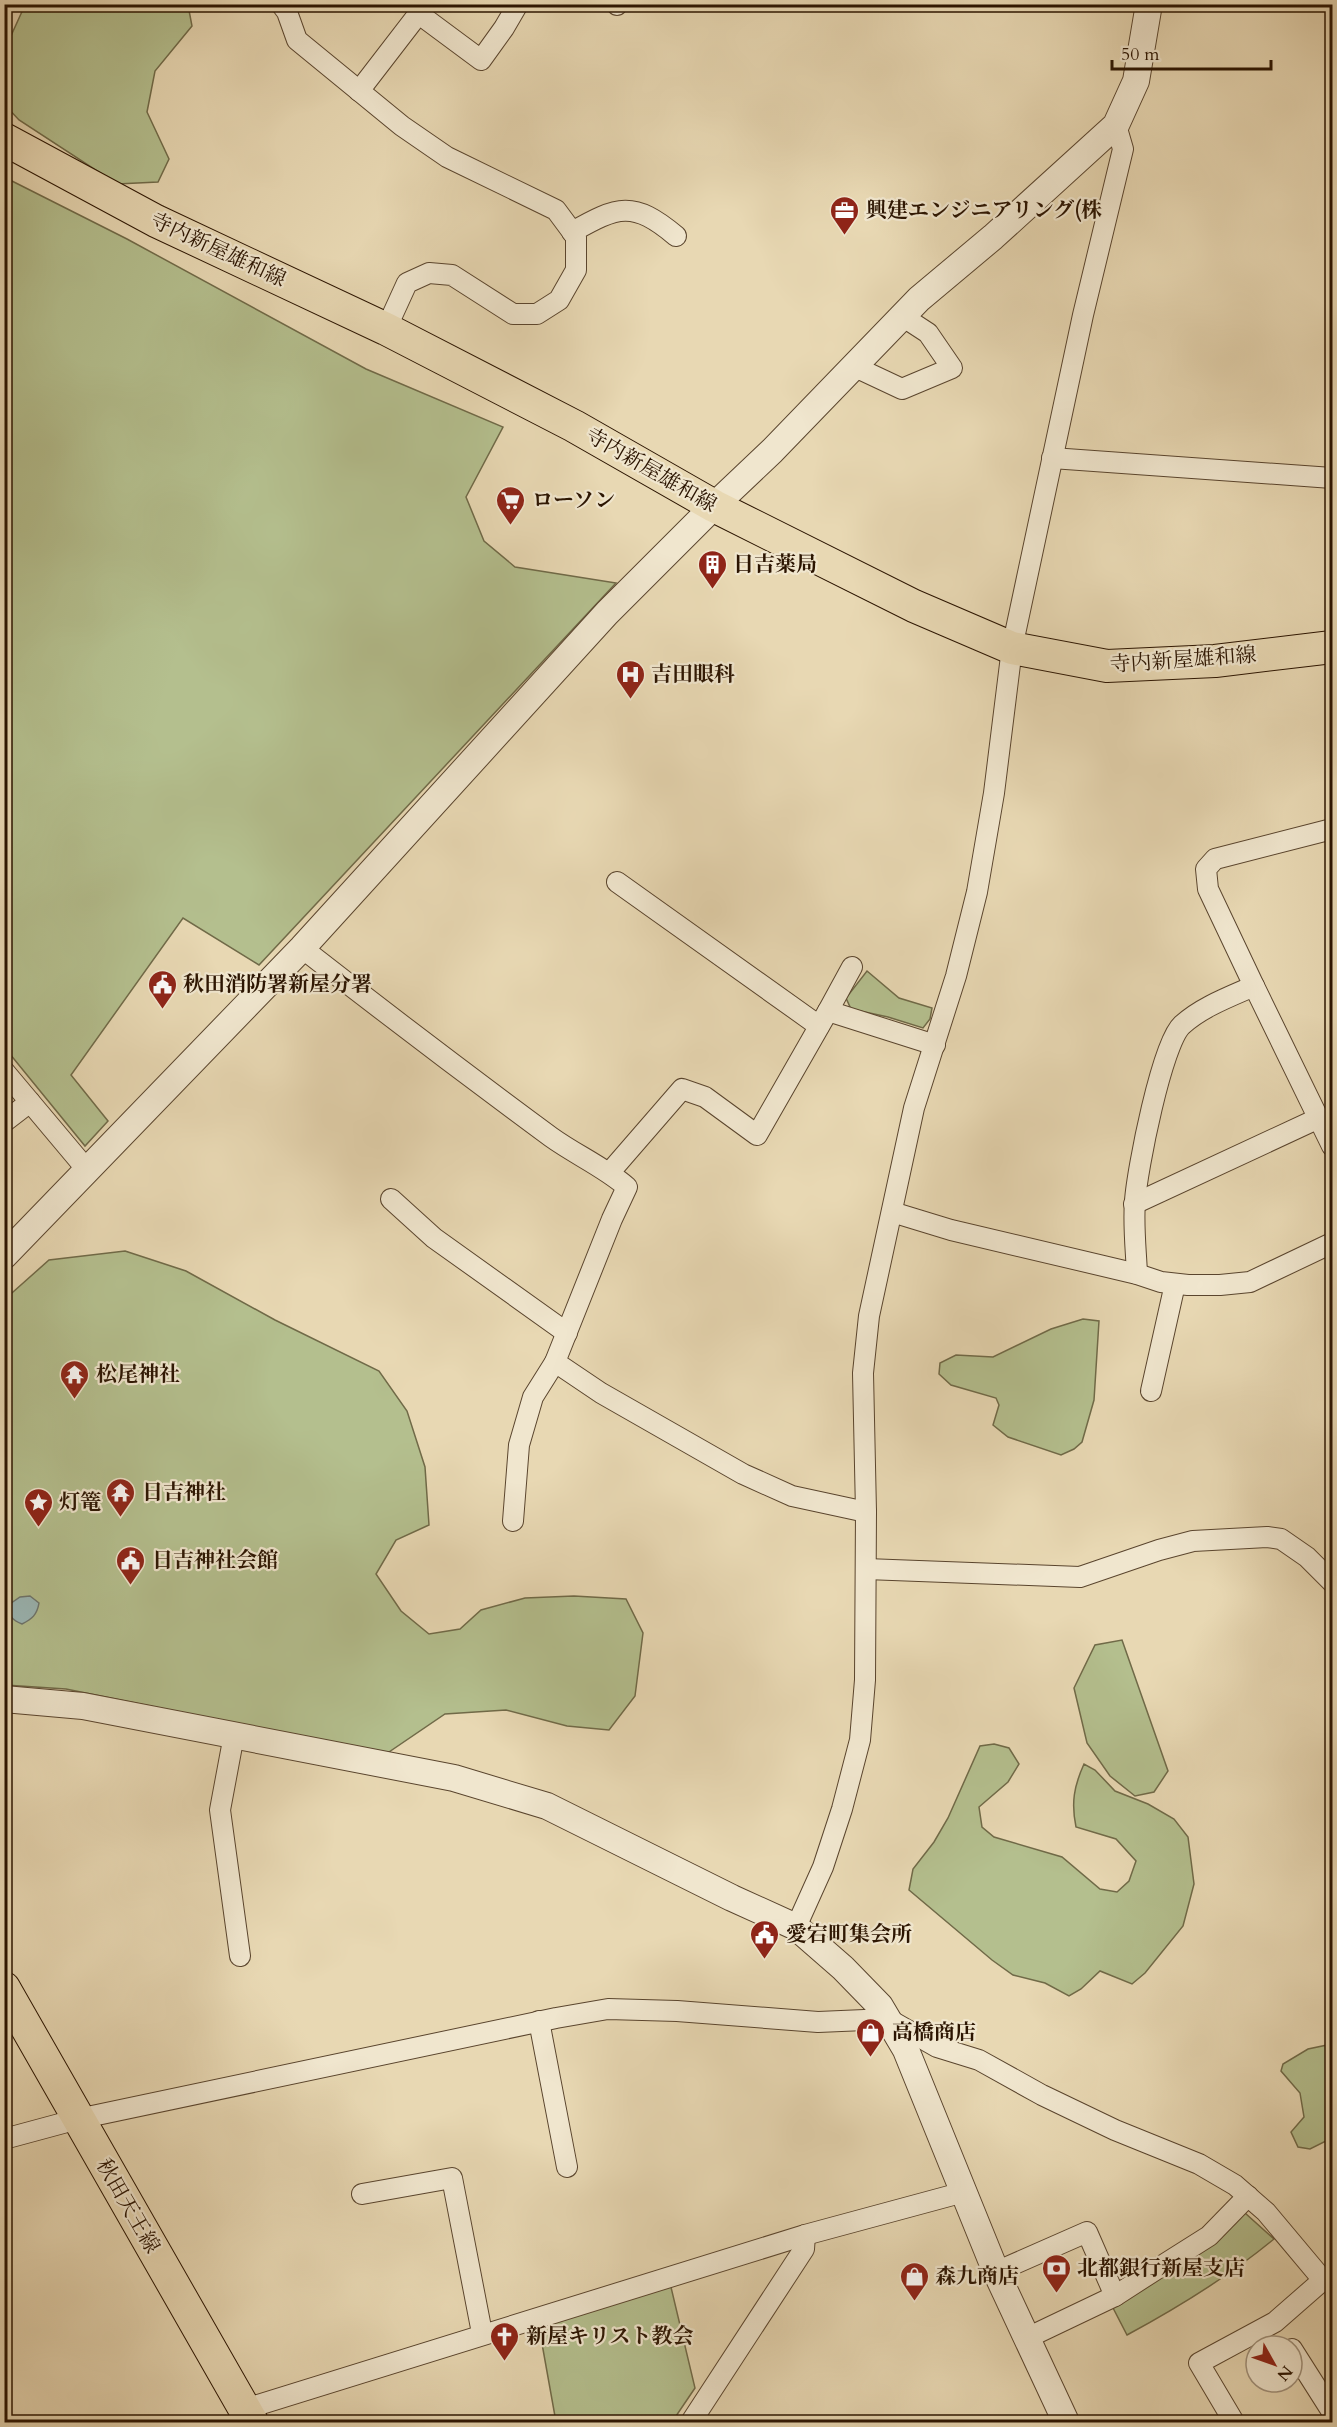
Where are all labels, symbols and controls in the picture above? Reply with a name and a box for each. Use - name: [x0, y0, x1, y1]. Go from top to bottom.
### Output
- scale bar: [1112, 33, 1271, 71]
- text: 50 m: [1121, 42, 1160, 67]
- office icon: 興建エンジニアリング(株: [829, 194, 861, 236]
- place label: 興建エンジニアリング(株: [866, 196, 1102, 225]
- street label: 寺内新屋雄和線: [145, 206, 291, 294]
- street label: 寺内新屋雄和線: [580, 421, 722, 519]
- supermarket icon: ローソン: [495, 484, 527, 526]
- place label: ローソン: [532, 486, 615, 515]
- building icon: 日吉薬局: [696, 548, 728, 590]
- place label: 日吉薬局: [733, 550, 817, 579]
- street label: 寺内新屋雄和線: [1109, 640, 1257, 680]
- hospital icon: 吉田眼科: [614, 658, 646, 700]
- place label: 吉田眼科: [651, 660, 735, 689]
- public building icon: 秋田消防署新屋分署: [146, 968, 178, 1010]
- place label: 秋田消防署新屋分署: [183, 970, 372, 999]
- temple icon: 松尾神社: [59, 1358, 91, 1400]
- place label: 松尾神社: [96, 1360, 180, 1389]
- temple icon: 日吉神社: [105, 1476, 137, 1518]
- place label: 日吉神社: [142, 1478, 226, 1507]
- place icon: 灯篭: [22, 1486, 54, 1528]
- place label: 灯篭: [59, 1488, 101, 1517]
- public building icon: 日吉神社会館: [115, 1544, 147, 1586]
- place label: 日吉神社会館: [152, 1546, 278, 1575]
- public building icon: 愛宕町集会所: [749, 1918, 781, 1960]
- place label: 愛宕町集会所: [786, 1920, 912, 1949]
- shop icon: 高橋商店: [855, 2016, 887, 2058]
- place label: 高橋商店: [892, 2018, 976, 2047]
- street label: 秋田天王線: [89, 2153, 167, 2259]
- bank icon: 北都銀行新屋支店: [1040, 2252, 1072, 2294]
- place label: 北都銀行新屋支店: [1077, 2254, 1245, 2283]
- shop icon: 森九商店: [898, 2260, 930, 2302]
- place label: 森九商店: [935, 2262, 1019, 2291]
- church icon: 新屋キリスト教会: [489, 2320, 521, 2362]
- place label: 新屋キリスト教会: [526, 2322, 694, 2351]
- north arrow: [1244, 2334, 1304, 2394]
- text: N: [1272, 2361, 1298, 2385]

